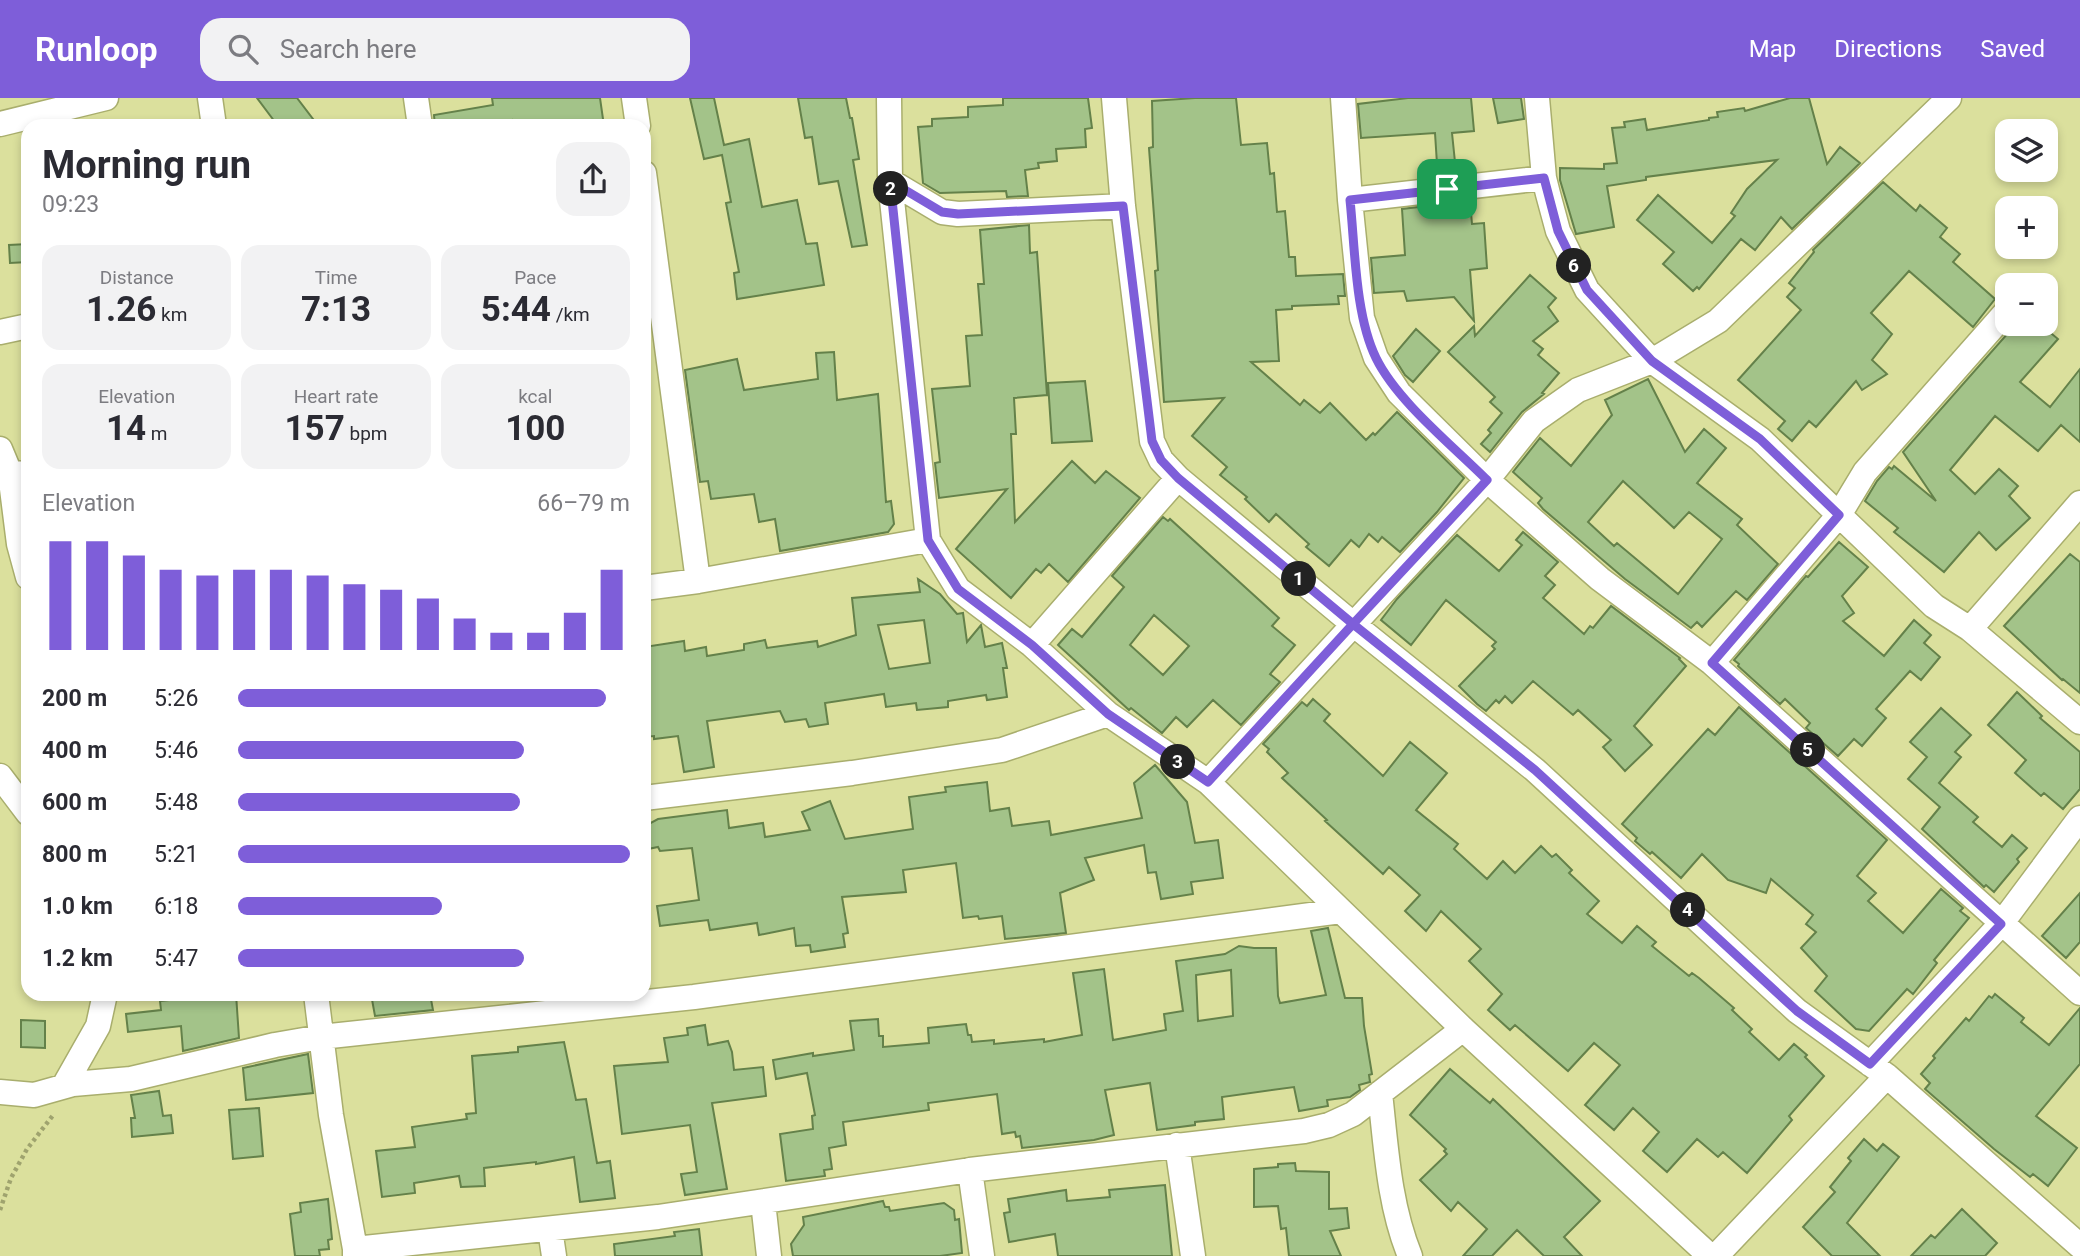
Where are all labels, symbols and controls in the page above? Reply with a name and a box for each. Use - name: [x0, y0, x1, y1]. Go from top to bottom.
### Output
- search box: [200, 18, 690, 81]
- text: Runloop: [35, 30, 158, 69]
- icon: search: [224, 30, 262, 68]
- text: Search here: [280, 34, 416, 64]
- text: Map: [1749, 35, 1796, 63]
- text: Directions: [1834, 35, 1942, 63]
- text: Saved: [1980, 35, 2045, 63]
- map controls: [1995, 119, 2058, 336]
- button: layers: [1995, 119, 2058, 182]
- button: share: [556, 142, 630, 216]
- text: Morning run: [42, 143, 251, 187]
- pin: [1417, 159, 1477, 219]
- icon: arrive: [1428, 170, 1466, 208]
- pin: 2: [874, 172, 908, 206]
- text: 2: [885, 177, 896, 200]
- text: 09:23: [42, 191, 99, 218]
- button: +: [1995, 196, 2058, 259]
- pin: 6: [1556, 248, 1592, 284]
- text: 6: [1568, 254, 1579, 277]
- text: Distance: [100, 266, 174, 289]
- text: Time: [315, 266, 357, 289]
- text: Pace: [514, 266, 556, 289]
- button: −: [1995, 273, 2058, 336]
- text: 1.26: [86, 289, 156, 330]
- text: 7:13: [301, 289, 371, 330]
- text: 5:44: [481, 289, 551, 330]
- text: km: [156, 303, 187, 326]
- text: /km: [551, 303, 590, 326]
- text: Elevation: [98, 385, 175, 408]
- text: Heart rate: [294, 385, 378, 408]
- text: kcal: [518, 385, 553, 408]
- text: 14: [106, 408, 146, 449]
- text: 157: [285, 408, 345, 449]
- text: 100: [505, 408, 565, 449]
- text: m: [146, 422, 167, 445]
- text: bpm: [345, 422, 387, 445]
- text: Elevation: [42, 490, 135, 517]
- text: 66–79 m: [537, 490, 630, 517]
- pin: 1: [1282, 561, 1316, 596]
- text: 1: [1293, 567, 1304, 590]
- text: 200 m: [42, 685, 107, 712]
- text: 5:26: [154, 685, 198, 712]
- pin: 5: [1790, 732, 1826, 768]
- text: 400 m: [42, 737, 107, 764]
- text: 5:46: [154, 737, 198, 764]
- text: 5: [1802, 738, 1813, 761]
- pin: 3: [1160, 744, 1196, 780]
- text: 3: [1172, 750, 1183, 773]
- text: 600 m: [42, 789, 107, 816]
- text: 5:48: [154, 789, 198, 816]
- text: 800 m: [42, 841, 107, 868]
- text: 5:21: [154, 841, 198, 868]
- pin: 4: [1670, 892, 1706, 928]
- text: 1.0 km: [42, 893, 113, 920]
- text: 6:18: [154, 893, 198, 920]
- text: 4: [1682, 898, 1693, 921]
- text: 1.2 km: [42, 945, 113, 972]
- text: 5:47: [154, 945, 198, 972]

